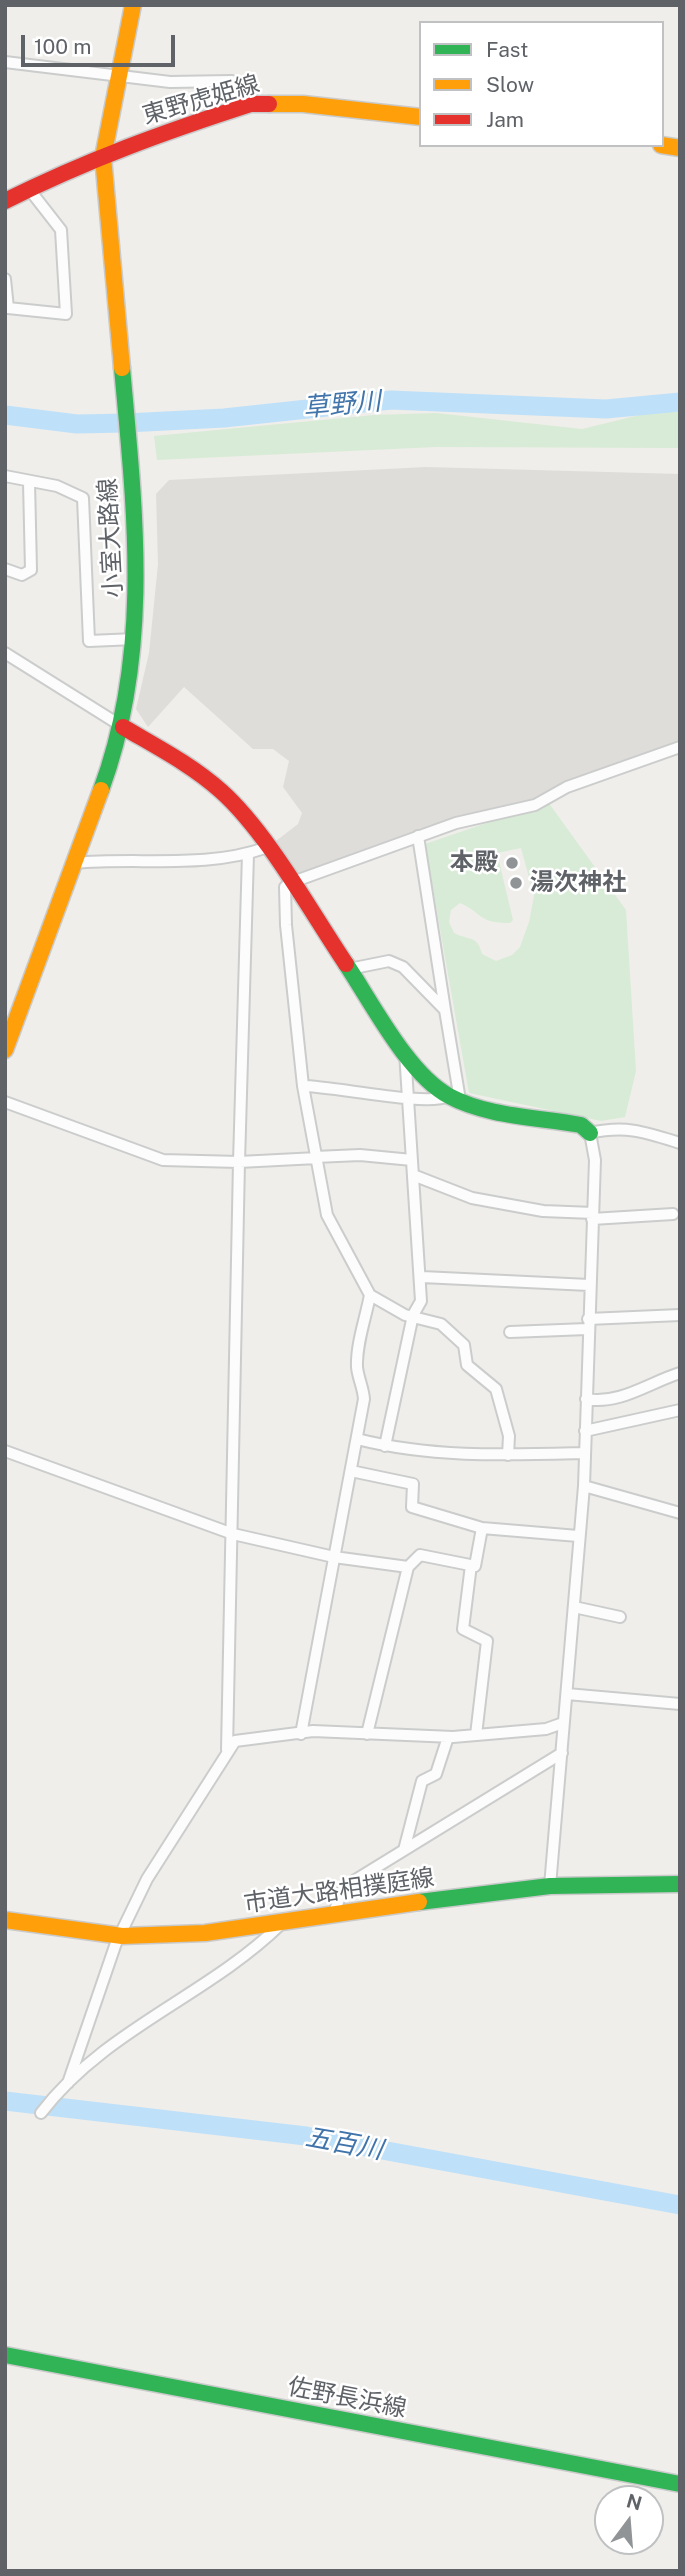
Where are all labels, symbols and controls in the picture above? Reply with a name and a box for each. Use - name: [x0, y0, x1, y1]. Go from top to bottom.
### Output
- scale bar: [24, 21, 178, 65]
- legend: [419, 21, 664, 147]
- text: 100 m: [34, 34, 91, 59]
- text: Fast: [486, 37, 528, 62]
- street label: 東野虎姫線: [139, 70, 263, 130]
- text: Slow: [486, 72, 534, 97]
- text: Jam: [486, 107, 524, 132]
- water label: 草野川: [302, 386, 382, 424]
- street label: 小室大路線: [93, 477, 129, 599]
- place label: 本殿: [450, 849, 498, 877]
- marker: 本殿: [504, 855, 520, 871]
- place label: 湯次神社: [530, 869, 626, 897]
- marker: 湯次神社: [508, 875, 524, 891]
- street label: 市道大路相撲庭線: [242, 1863, 436, 1919]
- water label: 五百川: [303, 2122, 385, 2166]
- street label: 佐野長浜線: [285, 2372, 409, 2424]
- north arrow: [594, 2485, 664, 2555]
- text: N: [624, 2489, 644, 2514]

